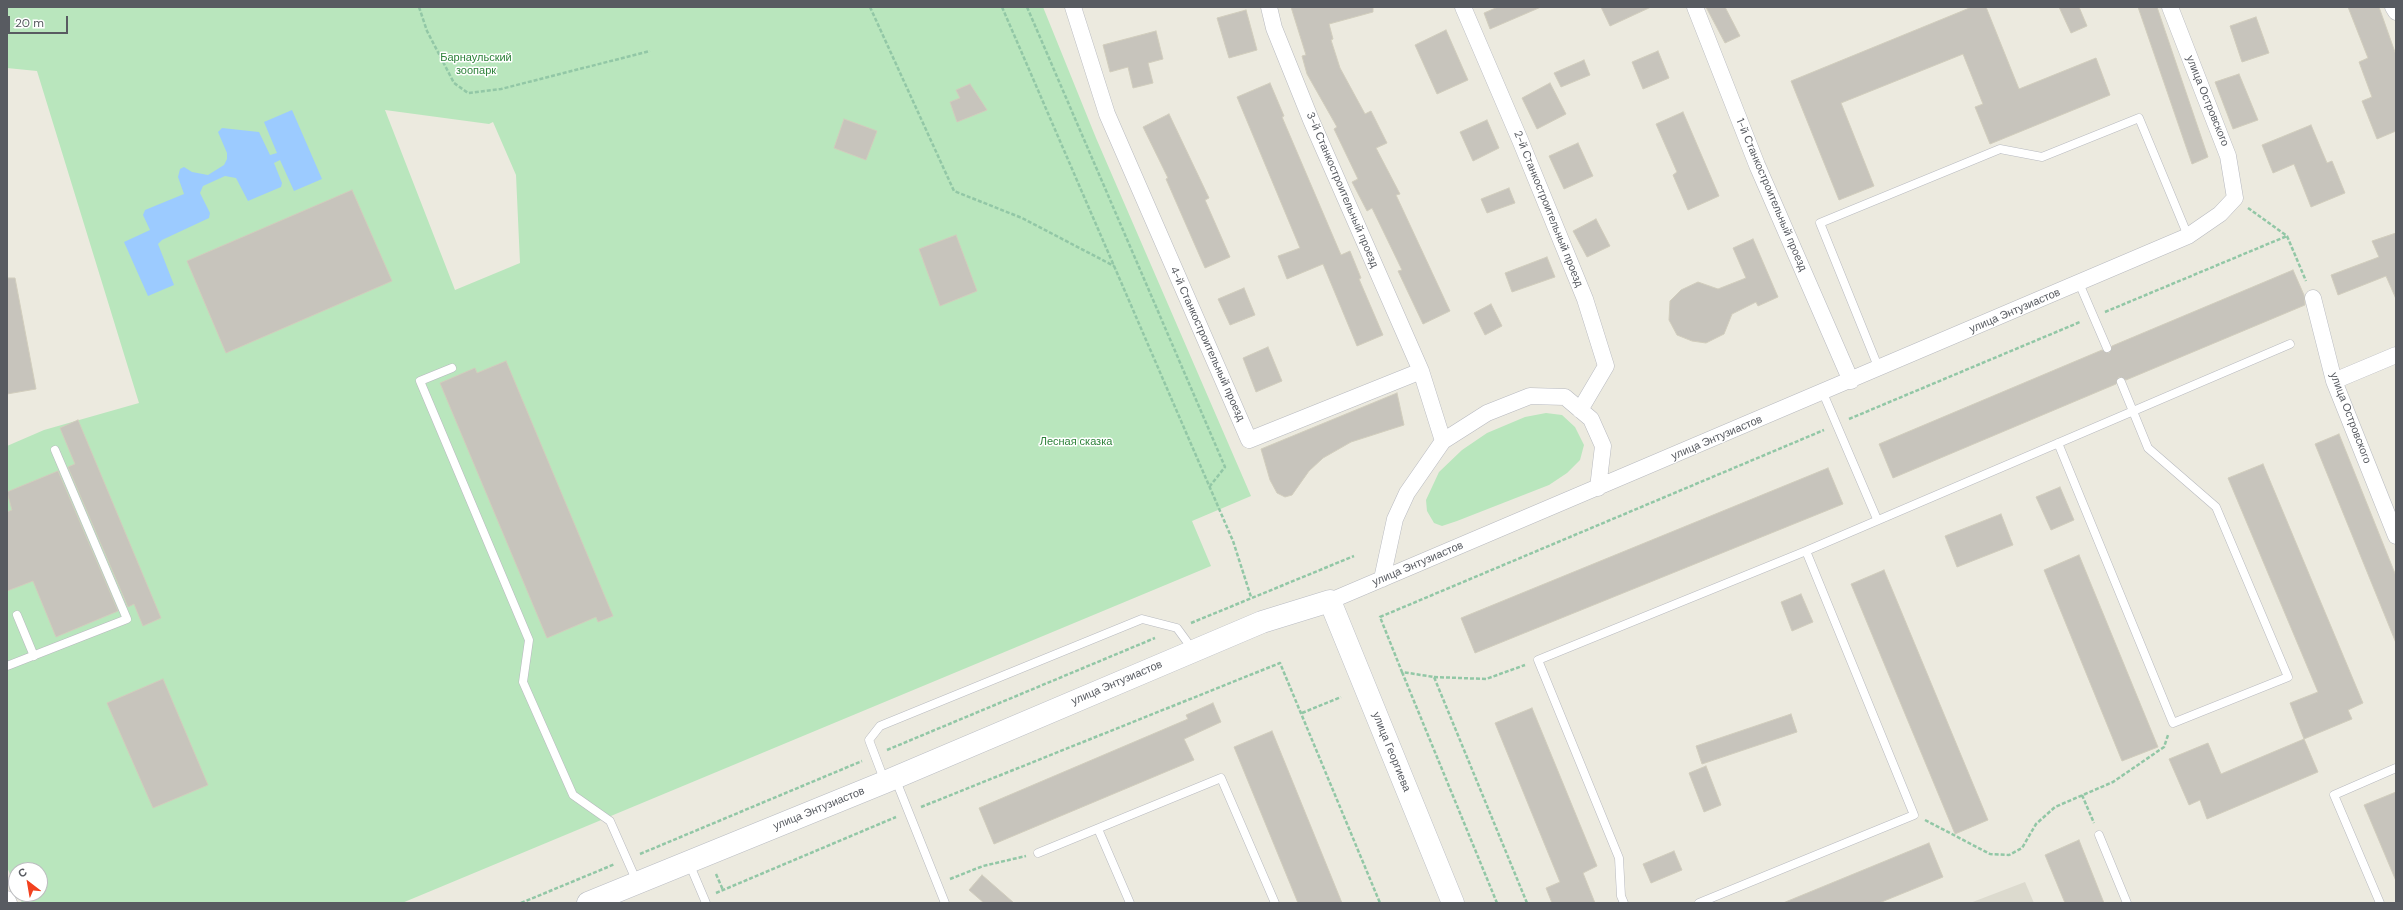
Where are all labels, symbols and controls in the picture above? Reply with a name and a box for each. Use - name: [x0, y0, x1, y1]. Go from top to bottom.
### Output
- scale bar: [10, 8, 70, 34]
- text: 20 m: [15, 15, 44, 31]
- park label: Барнаульский зоопарк: [440, 51, 512, 77]
- street label: улица Островского: [2183, 54, 2231, 148]
- street label: 3-й Станкостроительный проезд: [1303, 110, 1381, 270]
- street label: 1-й Станкостроительный проезд: [1733, 117, 1809, 273]
- street label: 2-й Станкостроительный проезд: [1511, 129, 1585, 289]
- street label: 4-й Станкостроительный проезд: [1167, 265, 1247, 423]
- street label: улица Энтузиастов: [1968, 286, 2062, 336]
- street label: улица Островского: [2327, 371, 2373, 465]
- street label: улица Энтузиастов: [1670, 413, 1764, 463]
- park label: Лесная сказка: [1040, 435, 1112, 449]
- street label: улица Энтузиастов: [1371, 539, 1465, 589]
- street label: улица Энтузиастов: [1070, 658, 1164, 708]
- street label: улица Георгиева: [1369, 710, 1413, 794]
- street label: улица Энтузиастов: [771, 785, 867, 833]
- north arrow: [8, 862, 48, 902]
- text: С: [15, 865, 29, 881]

